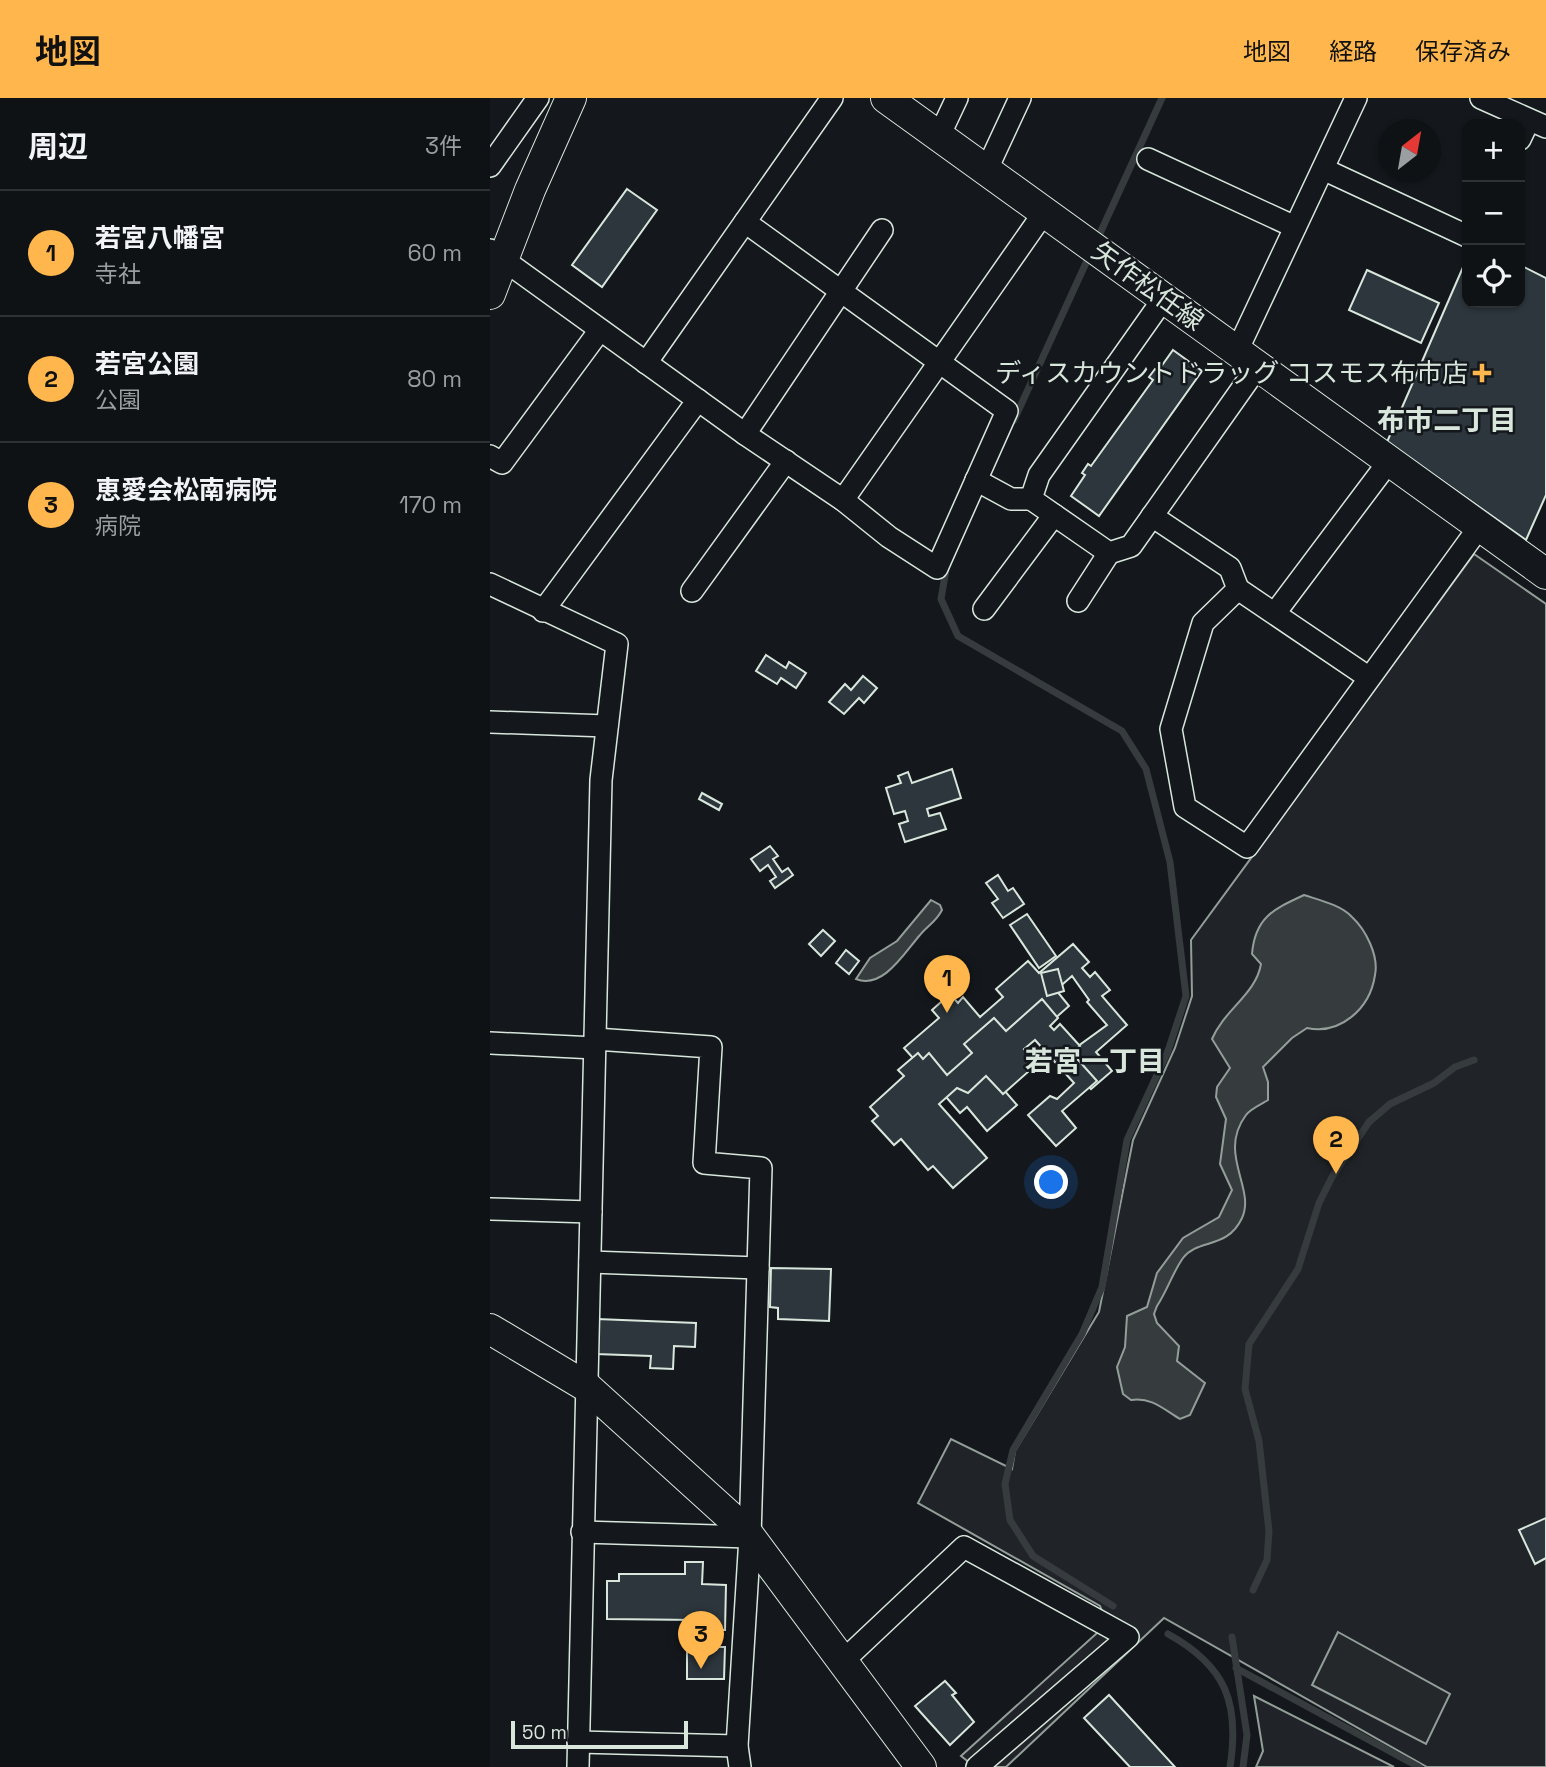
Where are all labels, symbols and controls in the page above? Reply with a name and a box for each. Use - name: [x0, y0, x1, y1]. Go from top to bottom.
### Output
- text: 地図: [35, 31, 101, 73]
- text: 地図: [1243, 36, 1291, 67]
- text: 経路: [1329, 36, 1377, 67]
- text: 保存済み: [1415, 36, 1511, 67]
- north arrow: [1378, 119, 1441, 182]
- map controls: [1462, 119, 1525, 308]
- button: +: [1462, 119, 1525, 182]
- text: 周辺: [28, 127, 88, 166]
- text: 3件: [425, 131, 462, 161]
- button: −: [1462, 182, 1525, 245]
- text: 若宮八幡宮: [95, 221, 225, 255]
- street label: 矢作松任線: [1085, 234, 1211, 338]
- text: 1: [46, 238, 56, 268]
- text: 60 m: [407, 238, 462, 268]
- button: locate: [1462, 245, 1525, 308]
- text: 寺社: [95, 259, 141, 289]
- text: 若宮公園: [95, 347, 199, 381]
- place label: ディスカウントドラッグ コスモス布市店: [995, 356, 1468, 390]
- text: 2: [44, 364, 58, 394]
- text: 80 m: [407, 364, 462, 394]
- marker: ディスカウントドラッグ コスモス布市店: [1474, 365, 1490, 381]
- text: 公園: [95, 385, 141, 415]
- district label: 布市二丁目: [1377, 402, 1517, 438]
- text: 恵愛会松南病院: [95, 473, 277, 507]
- text: 3: [44, 490, 58, 520]
- text: 170 m: [399, 490, 462, 520]
- text: 病院: [95, 511, 141, 541]
- pin: 1: [924, 955, 970, 1013]
- district label: 若宮一丁目: [1025, 1043, 1165, 1079]
- pin: 2: [1313, 1116, 1359, 1174]
- your location: [1034, 1165, 1068, 1199]
- pin: 3: [678, 1611, 724, 1669]
- scale bar: [511, 1718, 688, 1750]
- text: 50 m: [522, 1720, 567, 1745]

